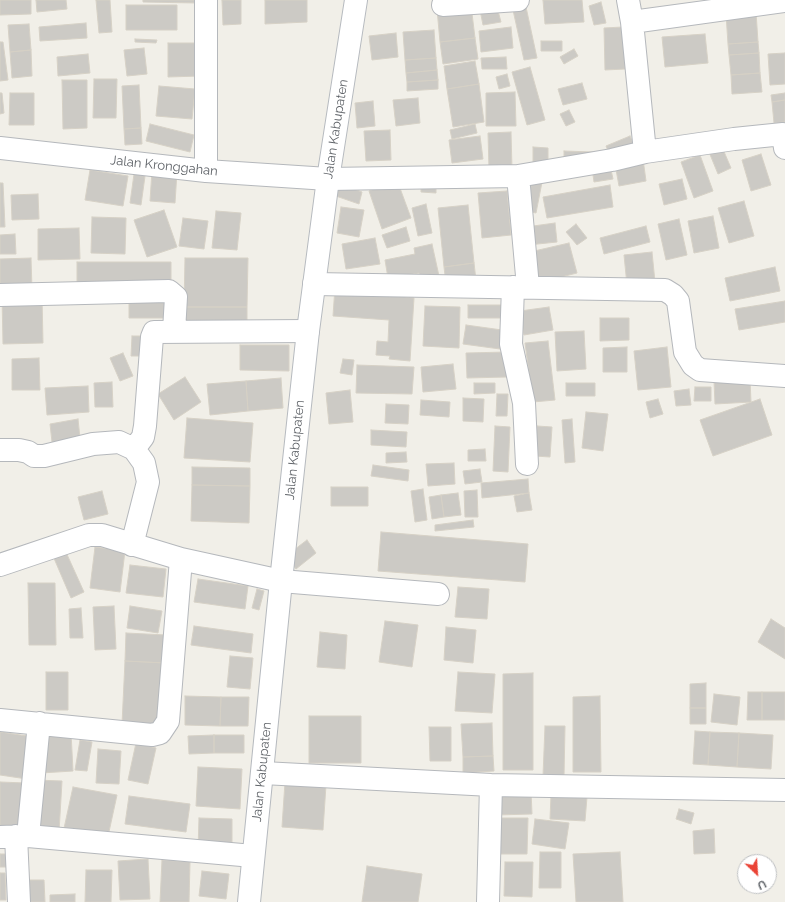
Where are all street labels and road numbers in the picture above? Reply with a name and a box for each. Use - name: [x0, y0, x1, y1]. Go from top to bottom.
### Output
- street label: Jalan Kabupaten: [320, 78, 352, 180]
- street label: Jalan Kronggahan: [109, 153, 219, 179]
- street label: Jalan Kabupaten: [282, 399, 308, 501]
- street label: Jalan Kabupaten: [249, 721, 275, 823]

